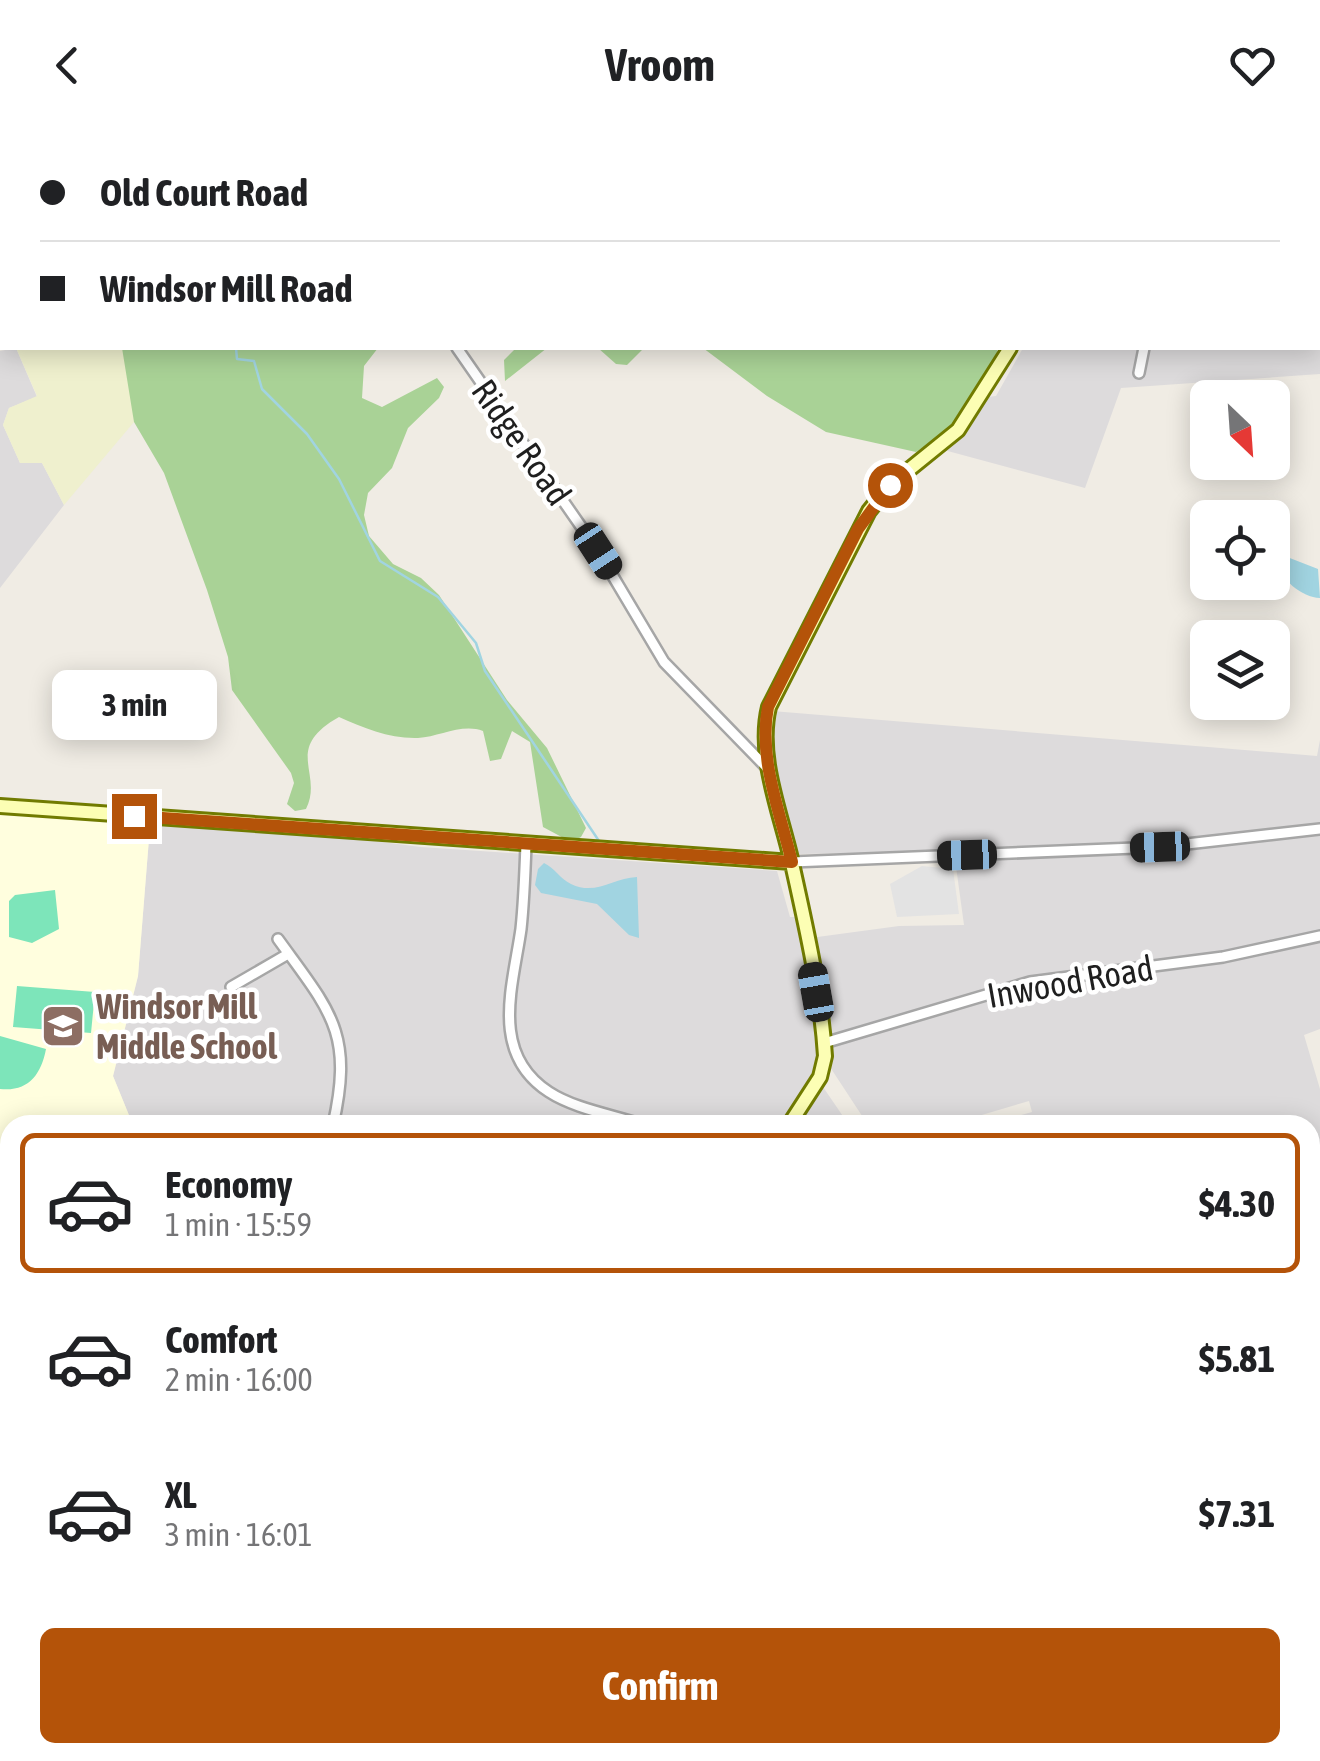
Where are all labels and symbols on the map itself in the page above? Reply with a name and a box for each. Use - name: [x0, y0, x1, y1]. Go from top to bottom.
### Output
- street label: Ridge Road: [464, 372, 580, 512]
- north arrow: [1190, 380, 1290, 480]
- route start: [868, 463, 913, 508]
- car: [569, 518, 627, 584]
- callout: 3 min: [52, 671, 216, 741]
- route end: [112, 794, 157, 839]
- car: [1129, 831, 1191, 863]
- car: [936, 839, 998, 871]
- street label: Inwood Road: [984, 947, 1156, 1015]
- car: [796, 960, 836, 1024]
- place label: Windsor Mill Middle School: [95, 986, 278, 1066]
- school or university icon: Windsor Mill Middle School: [40, 1003, 86, 1049]

